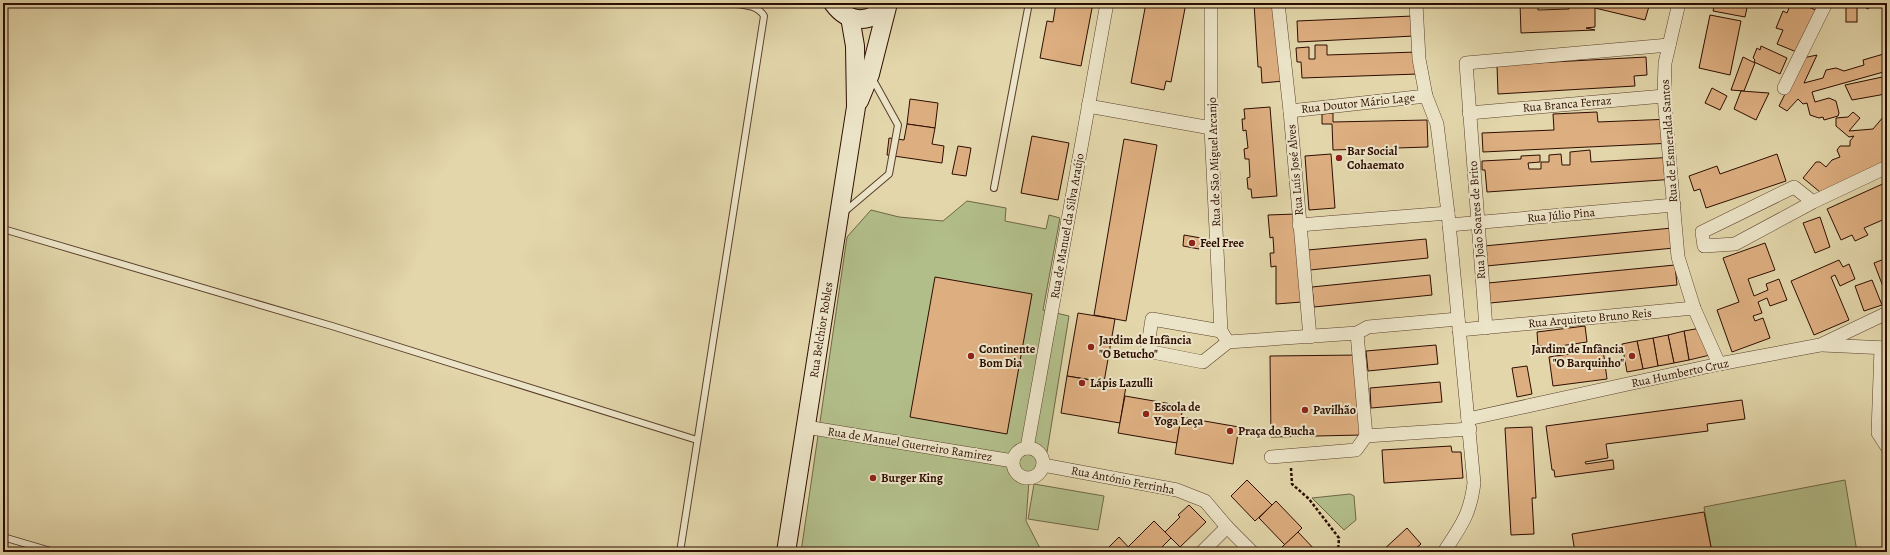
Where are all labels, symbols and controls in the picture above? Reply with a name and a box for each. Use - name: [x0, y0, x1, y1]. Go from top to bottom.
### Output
- street label: Rua de Esmeralda Santos: [1657, 79, 1681, 203]
- street label: Rua Doutor Mário Lage: [1300, 89, 1416, 117]
- street label: Rua Branca Ferraz: [1522, 92, 1612, 116]
- street label: Rua de São Miguel Arcanjo: [1204, 97, 1224, 227]
- street label: Rua Luís José Alves: [1283, 123, 1307, 216]
- place label: Bar Social Cohaemato: [1347, 143, 1404, 173]
- street label: Rua de Manuel da Silva Araújo: [1046, 152, 1088, 300]
- marker: Bar Social Cohaemato: [1334, 153, 1344, 163]
- street label: Rua João Soares de Brito: [1465, 160, 1489, 280]
- street label: Rua Júlio Pina: [1526, 204, 1596, 226]
- place label: Feel Free: [1200, 235, 1245, 251]
- marker: Feel Free: [1187, 238, 1197, 248]
- street label: Rua Belchior Robles: [806, 281, 836, 379]
- street label: Rua Arquiteto Bruno Reis: [1528, 305, 1653, 331]
- place label: Jardim de Infância "O Betucho": [1099, 332, 1192, 362]
- place label: Continente Bom Dia: [979, 341, 1036, 371]
- place label: Jardim de Infância "O Barquinho": [1531, 341, 1624, 371]
- marker: Jardim de Infância "O Betucho": [1086, 342, 1096, 352]
- marker: Continente Bom Dia: [966, 351, 976, 361]
- marker: Jardim de Infância "O Barquinho": [1627, 351, 1637, 361]
- street label: Rua Humberto Cruz: [1630, 355, 1730, 391]
- place label: Lápis Lazulli: [1090, 375, 1154, 391]
- marker: Lápis Lazulli: [1077, 378, 1087, 388]
- place label: Escola de Yoga Leça: [1153, 399, 1203, 429]
- place label: Pavilhão: [1313, 402, 1356, 418]
- marker: Pavilhão: [1300, 405, 1310, 415]
- marker: Escola de Yoga Leça: [1141, 409, 1151, 419]
- street label: Rua de Manuel Guerreiro Ramirez: [826, 423, 994, 465]
- place label: Praça do Bucha: [1238, 423, 1315, 439]
- marker: Praça do Bucha: [1225, 426, 1235, 436]
- street label: Rua António Ferrinha: [1070, 462, 1177, 498]
- place label: Burger King: [881, 470, 944, 486]
- marker: Burger King: [868, 473, 878, 483]

